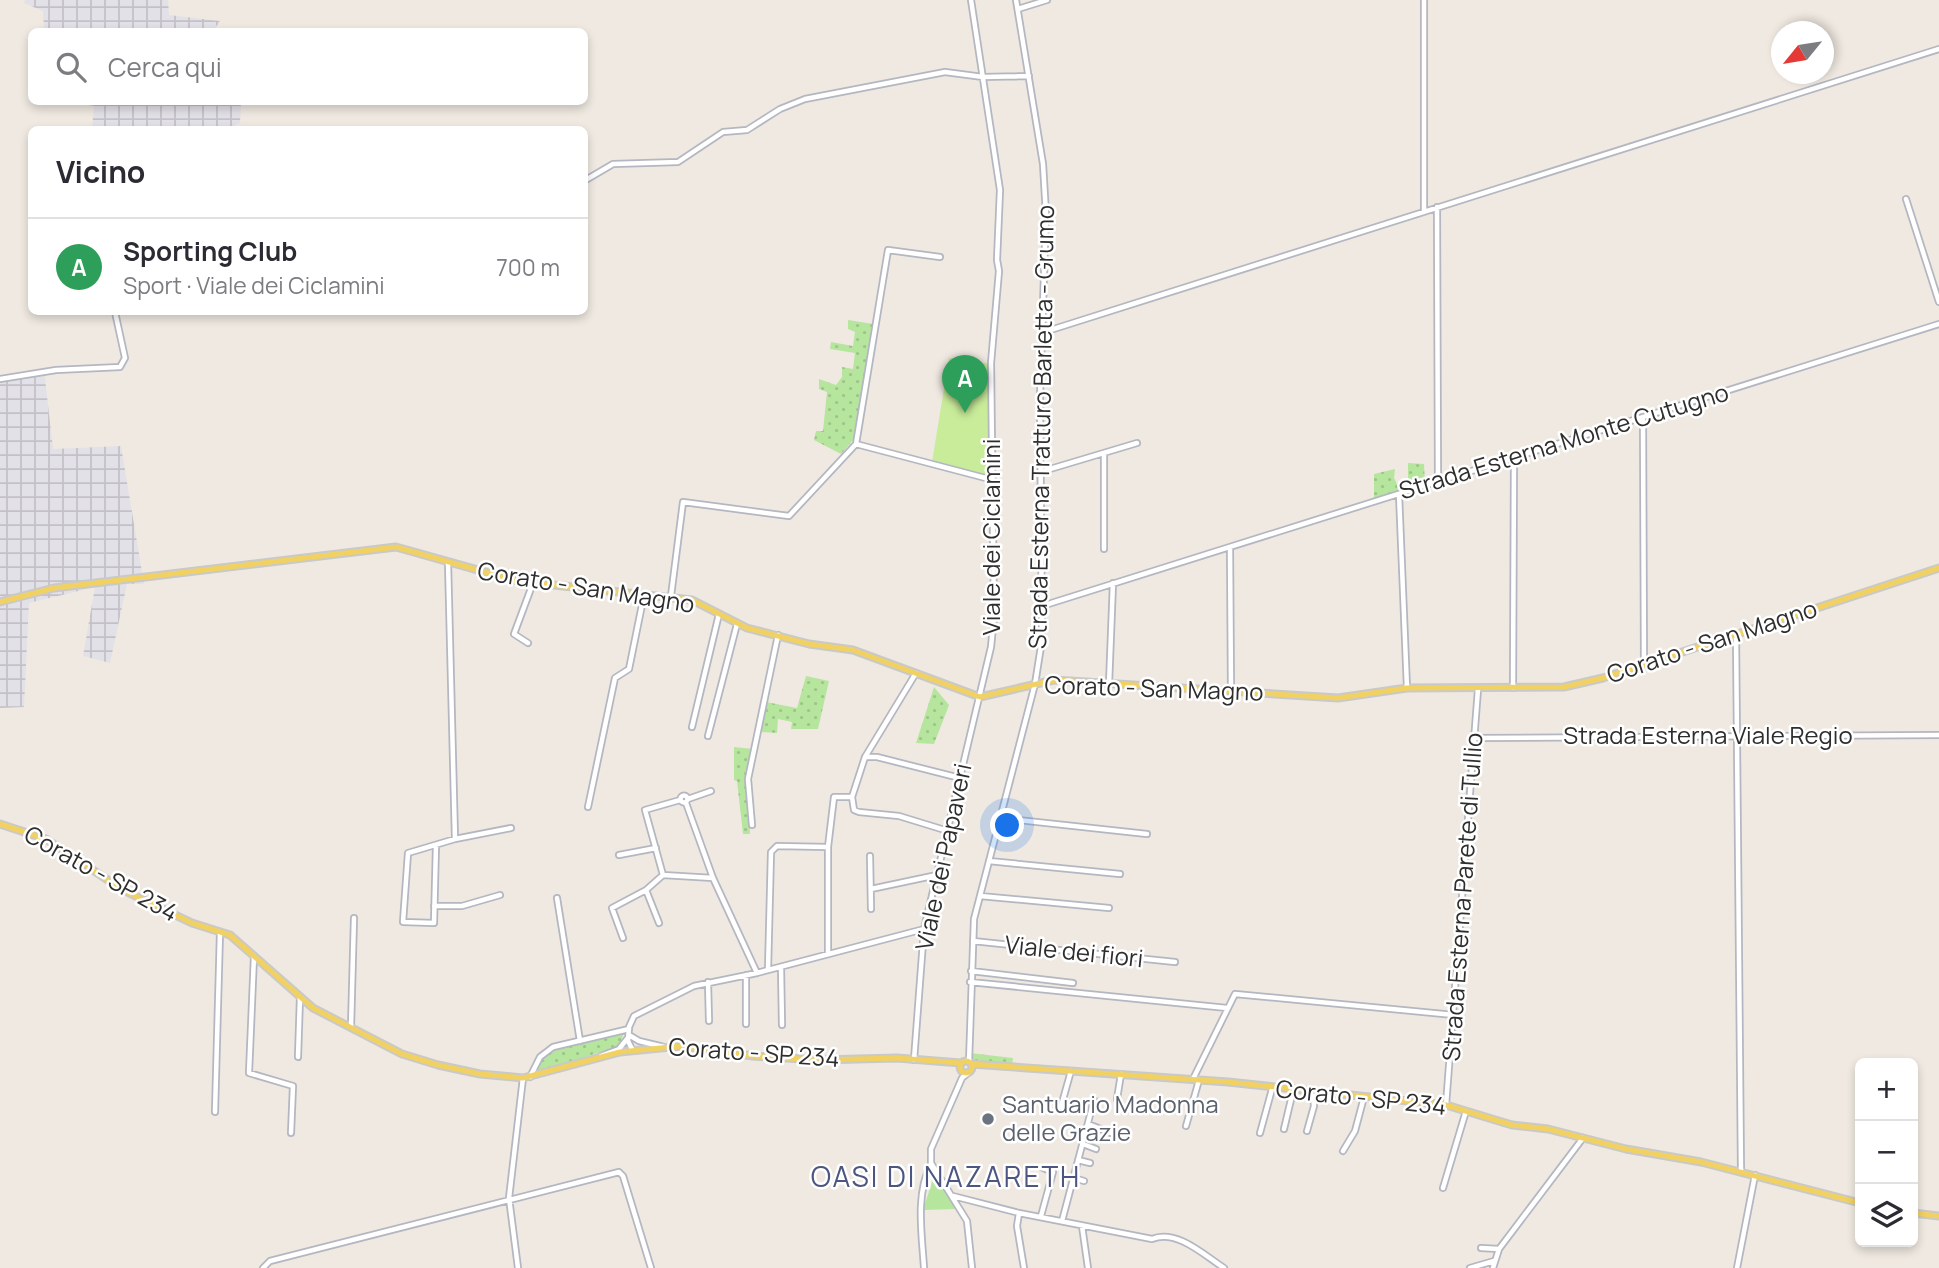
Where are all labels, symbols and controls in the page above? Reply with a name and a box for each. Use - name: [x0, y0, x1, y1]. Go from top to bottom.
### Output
- north arrow: [1771, 21, 1834, 84]
- search box: [28, 28, 588, 105]
- icon: search: [52, 48, 90, 86]
- text: Cerca qui: [108, 49, 222, 85]
- text: Vicino: [56, 151, 145, 192]
- street label: Strada Esterna Tratturo Barletta - Grumo: [1020, 205, 1061, 649]
- text: Sporting Club: [123, 233, 297, 269]
- text: A: [71, 251, 87, 283]
- text: 700 m: [496, 251, 560, 283]
- text: Sport · Viale dei Ciclamini: [123, 269, 385, 301]
- pin: A: [942, 355, 988, 413]
- street label: Strada Esterna Monte Cutugno: [1395, 375, 1732, 507]
- street label: Viale dei Ciclamini: [974, 439, 1007, 635]
- street label: Corato - San Magno: [475, 553, 697, 620]
- street label: Corato - San Magno: [1602, 591, 1821, 690]
- street label: Corato - San Magno: [1044, 667, 1264, 708]
- street label: Strada Esterna Viale Regio: [1563, 718, 1853, 751]
- street label: Strada Esterna Parete di Tullio: [1434, 731, 1489, 1062]
- street label: Viale dei Papaveri: [907, 760, 978, 953]
- your location: [990, 808, 1024, 842]
- street label: Corato - SP 234: [19, 817, 185, 929]
- street label: Viale dei fiori: [1003, 927, 1145, 974]
- street label: Corato - SP 234: [668, 1029, 841, 1074]
- map controls: [1855, 1058, 1918, 1247]
- button: +: [1855, 1058, 1918, 1121]
- street label: Corato - SP 234: [1274, 1071, 1448, 1122]
- place label: Santuario Madonna delle Grazie: [1002, 1087, 1219, 1148]
- marker: Santuario Madonna delle Grazie: [980, 1111, 996, 1127]
- button: −: [1855, 1121, 1918, 1184]
- district label: OASI DI NAZARETH: [811, 1157, 1081, 1195]
- button: layers: [1855, 1184, 1918, 1247]

